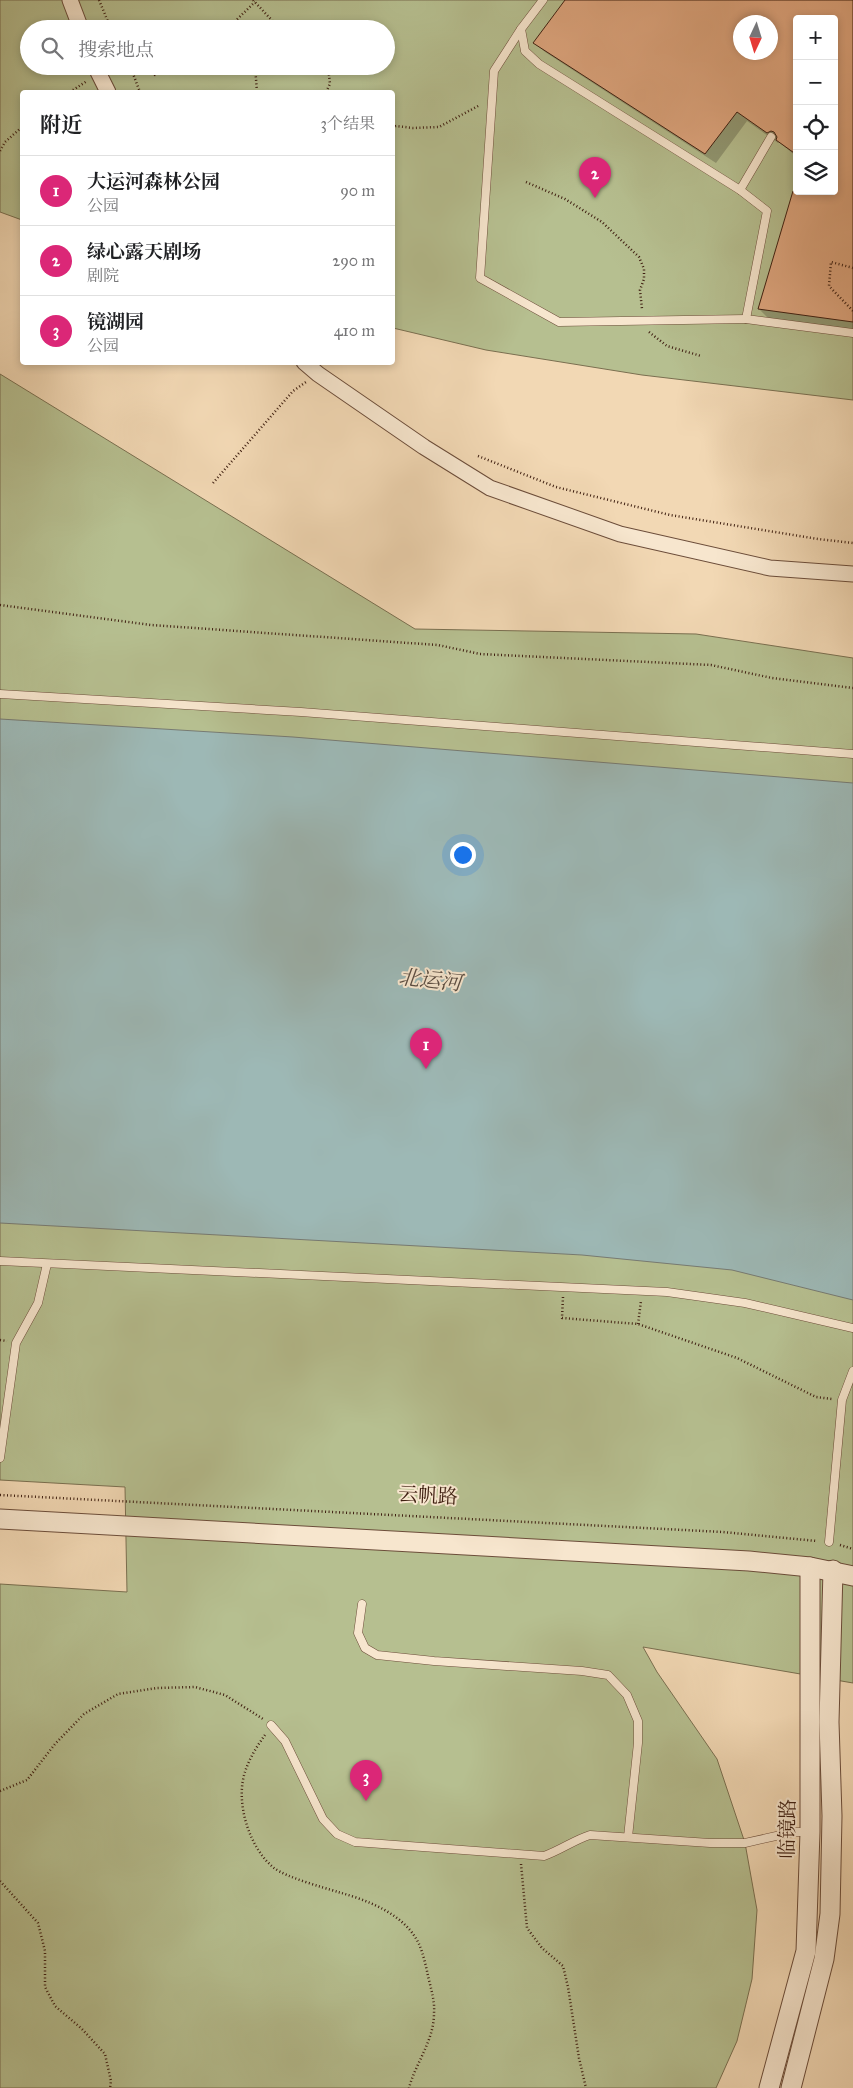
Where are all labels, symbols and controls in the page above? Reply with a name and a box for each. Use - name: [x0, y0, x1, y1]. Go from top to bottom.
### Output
- north arrow: [733, 15, 778, 60]
- map controls: [793, 15, 838, 195]
- button: +: [793, 15, 838, 60]
- search box: [20, 20, 395, 75]
- icon: search: [38, 34, 66, 62]
- text: 搜索地点: [78, 38, 154, 61]
- button: −: [793, 60, 838, 105]
- button: locate: [793, 105, 838, 150]
- text: 附近: [40, 112, 82, 138]
- text: 3个结果: [321, 114, 375, 133]
- button: layers: [793, 150, 838, 195]
- pin: 2: [579, 157, 611, 198]
- text: 大运河森林公园: [87, 170, 220, 193]
- text: 1: [53, 181, 59, 200]
- text: 90 m: [340, 181, 375, 200]
- text: 公园: [87, 196, 119, 215]
- text: 绿心露天剧场: [87, 240, 201, 263]
- text: 2: [52, 251, 60, 270]
- text: 290 m: [332, 251, 375, 270]
- text: 剧院: [87, 266, 119, 285]
- text: 镜湖园: [87, 310, 144, 333]
- text: 3: [53, 321, 59, 340]
- text: 410 m: [334, 321, 375, 340]
- text: 公园: [87, 336, 119, 355]
- your location: [450, 842, 476, 868]
- water label: 北运河: [397, 964, 467, 997]
- pin: 1: [410, 1028, 442, 1069]
- street label: 云帆路: [397, 1481, 459, 1509]
- pin: 3: [350, 1760, 382, 1801]
- street label: 临镜路: [774, 1799, 800, 1859]

